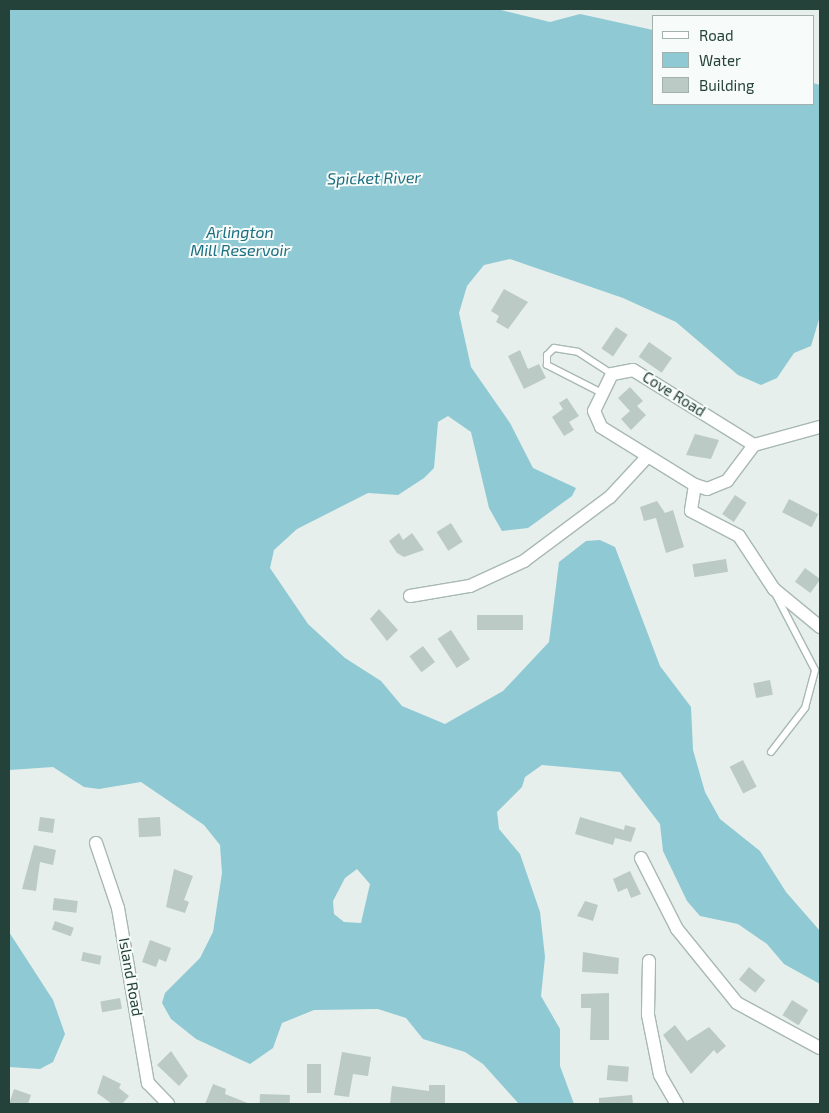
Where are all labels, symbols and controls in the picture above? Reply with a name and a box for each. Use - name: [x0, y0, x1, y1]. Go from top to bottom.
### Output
- legend: [652, 15, 814, 105]
- text: Road: [699, 26, 734, 44]
- text: Water: [699, 51, 741, 69]
- text: Building: [699, 76, 754, 94]
- water label: Spicket River: [327, 168, 421, 188]
- water label: Arlington Mill Reservoir: [190, 222, 290, 260]
- street label: Cove Road: [639, 368, 709, 420]
- street label: Island Road: [115, 936, 147, 1018]

